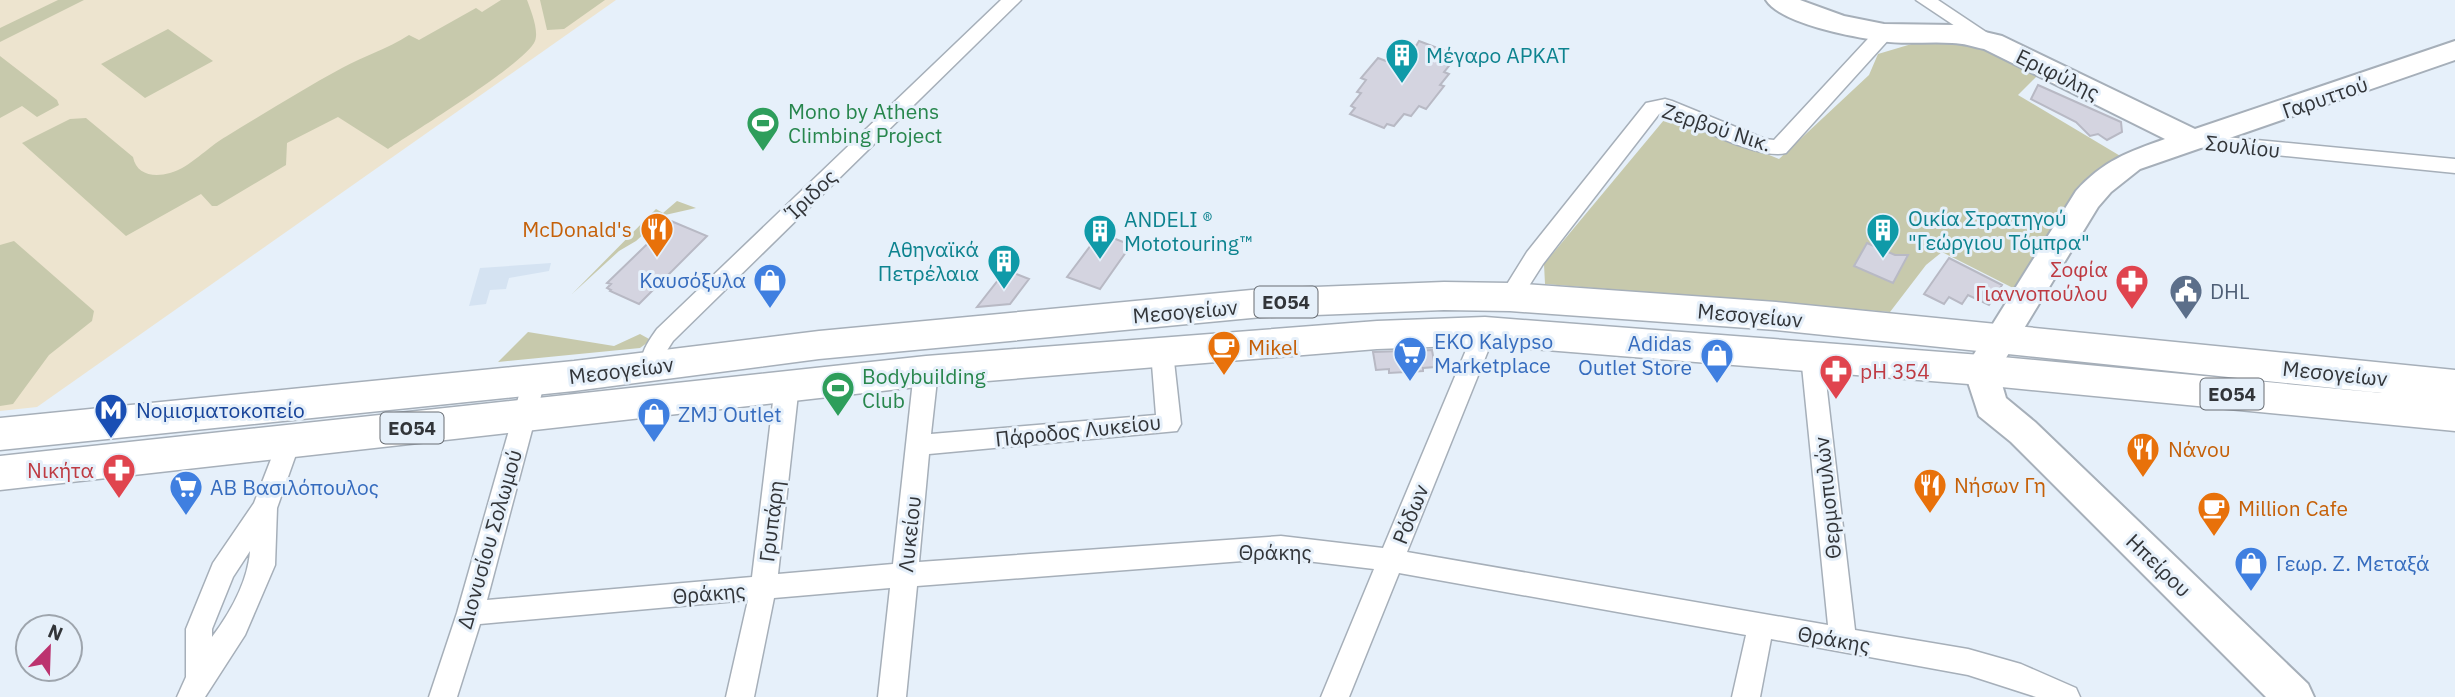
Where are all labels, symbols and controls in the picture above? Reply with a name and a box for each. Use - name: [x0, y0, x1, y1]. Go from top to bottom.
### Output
- building icon: Μέγαρο ΑΡΚΑΤ: [1383, 36, 1421, 85]
- place label: Μέγαρο ΑΡΚΑΤ: [1426, 41, 1570, 69]
- street label: Εριφύλης: [2012, 42, 2104, 106]
- street label: Γαρυττού: [2278, 69, 2372, 125]
- street label: Ζερβού Νικ.: [1659, 96, 1775, 158]
- place label: Mono by Athens Climbing Project: [788, 97, 942, 149]
- sports icon: Mono by Athens Climbing Project: [744, 104, 782, 153]
- street label: Σουλίου: [2204, 128, 2282, 164]
- street label: Ίριδος: [779, 163, 843, 226]
- place label: Οικία Στρατηγού "Γεώργιου Τόμπρα": [1908, 204, 2090, 256]
- place label: ANDELI ® Mototouring™: [1124, 205, 1253, 257]
- restaurant icon: McDonald's: [638, 210, 676, 259]
- building icon: Οικία Στρατηγού "Γεώργιου Τόμπρα": [1864, 211, 1902, 260]
- building icon: ANDELI ® Mototouring™: [1081, 212, 1119, 261]
- place label: McDonald's: [522, 215, 632, 243]
- place label: Αθηναϊκά Πετρέλαια: [878, 235, 979, 287]
- building icon: Αθηναϊκά Πετρέλαια: [985, 242, 1023, 291]
- place label: Σοφία Γιαννοπούλου: [1975, 255, 2108, 307]
- shop icon: Καυσόξυλα: [751, 261, 789, 310]
- pharmacy icon: Σοφία Γιαννοπούλου: [2113, 262, 2151, 311]
- place label: Καυσόξυλα: [639, 266, 746, 294]
- public building icon: DHL: [2167, 272, 2205, 321]
- place label: DHL: [2210, 277, 2249, 305]
- road number: ΕΟ54: [1254, 286, 1318, 318]
- street label: Μεσογείων: [1131, 292, 1239, 330]
- street label: Μεσογείων: [1696, 296, 1804, 334]
- place label: EKO Kalypso Marketplace: [1434, 327, 1553, 379]
- cafe icon: Mikel: [1205, 328, 1243, 377]
- place label: Adidas Outlet Store: [1578, 329, 1692, 381]
- place label: Mikel: [1248, 333, 1299, 361]
- supermarket icon: EKO Kalypso Marketplace: [1391, 334, 1429, 383]
- shop icon: Adidas Outlet Store: [1698, 336, 1736, 385]
- street label: Μεσογείων: [567, 350, 675, 390]
- pharmacy icon: pH 354: [1817, 352, 1855, 401]
- street label: Μεσογείων: [2281, 354, 2389, 392]
- place label: pH 354: [1860, 357, 1930, 385]
- place label: Bodybuilding Club: [862, 362, 986, 414]
- sports icon: Bodybuilding Club: [819, 369, 857, 418]
- road number: ΕΟ54: [2200, 378, 2264, 410]
- metro station icon: Νομισματοκοπείο: [92, 391, 130, 440]
- shop icon: ZMJ Outlet: [635, 395, 673, 444]
- place label: Νομισματοκοπείο: [136, 396, 305, 424]
- place label: ZMJ Outlet: [678, 400, 782, 428]
- street label: Πάροδος Λυκείου: [994, 407, 1162, 453]
- road number: ΕΟ54: [380, 412, 444, 444]
- restaurant icon: Νάνου: [2124, 430, 2162, 479]
- street label: Θερμοπυλών: [1807, 435, 1847, 560]
- place label: Νάνου: [2168, 435, 2231, 463]
- street label: Διονυσίου Σολωμού: [450, 446, 528, 632]
- pharmacy icon: Νικήτα: [100, 451, 138, 500]
- place label: Νικήτα: [27, 456, 94, 484]
- restaurant icon: Νήσων Γη: [1911, 466, 1949, 515]
- supermarket icon: ΑΒ Βασιλόπουλος: [167, 468, 205, 517]
- place label: Νήσων Γη: [1954, 471, 2046, 499]
- place label: ΑΒ Βασιλόπουλος: [210, 473, 379, 501]
- street label: Γρυπάρη: [752, 479, 790, 563]
- street label: Ρόδων: [1385, 480, 1435, 548]
- cafe icon: Million Cafe: [2195, 489, 2233, 538]
- street label: Λυκείου: [891, 494, 927, 574]
- place label: Million Cafe: [2238, 494, 2348, 522]
- street label: Ηπείρου: [2120, 527, 2198, 603]
- street label: Θράκης: [1238, 538, 1312, 566]
- shop icon: Γεωρ. Ζ. Μεταξά: [2232, 544, 2270, 593]
- place label: Γεωρ. Ζ. Μεταξά: [2276, 549, 2429, 577]
- street label: Θράκης: [671, 576, 747, 610]
- north arrow: [14, 613, 84, 683]
- text: N: [45, 619, 67, 646]
- street label: Θράκης: [1796, 619, 1872, 659]

